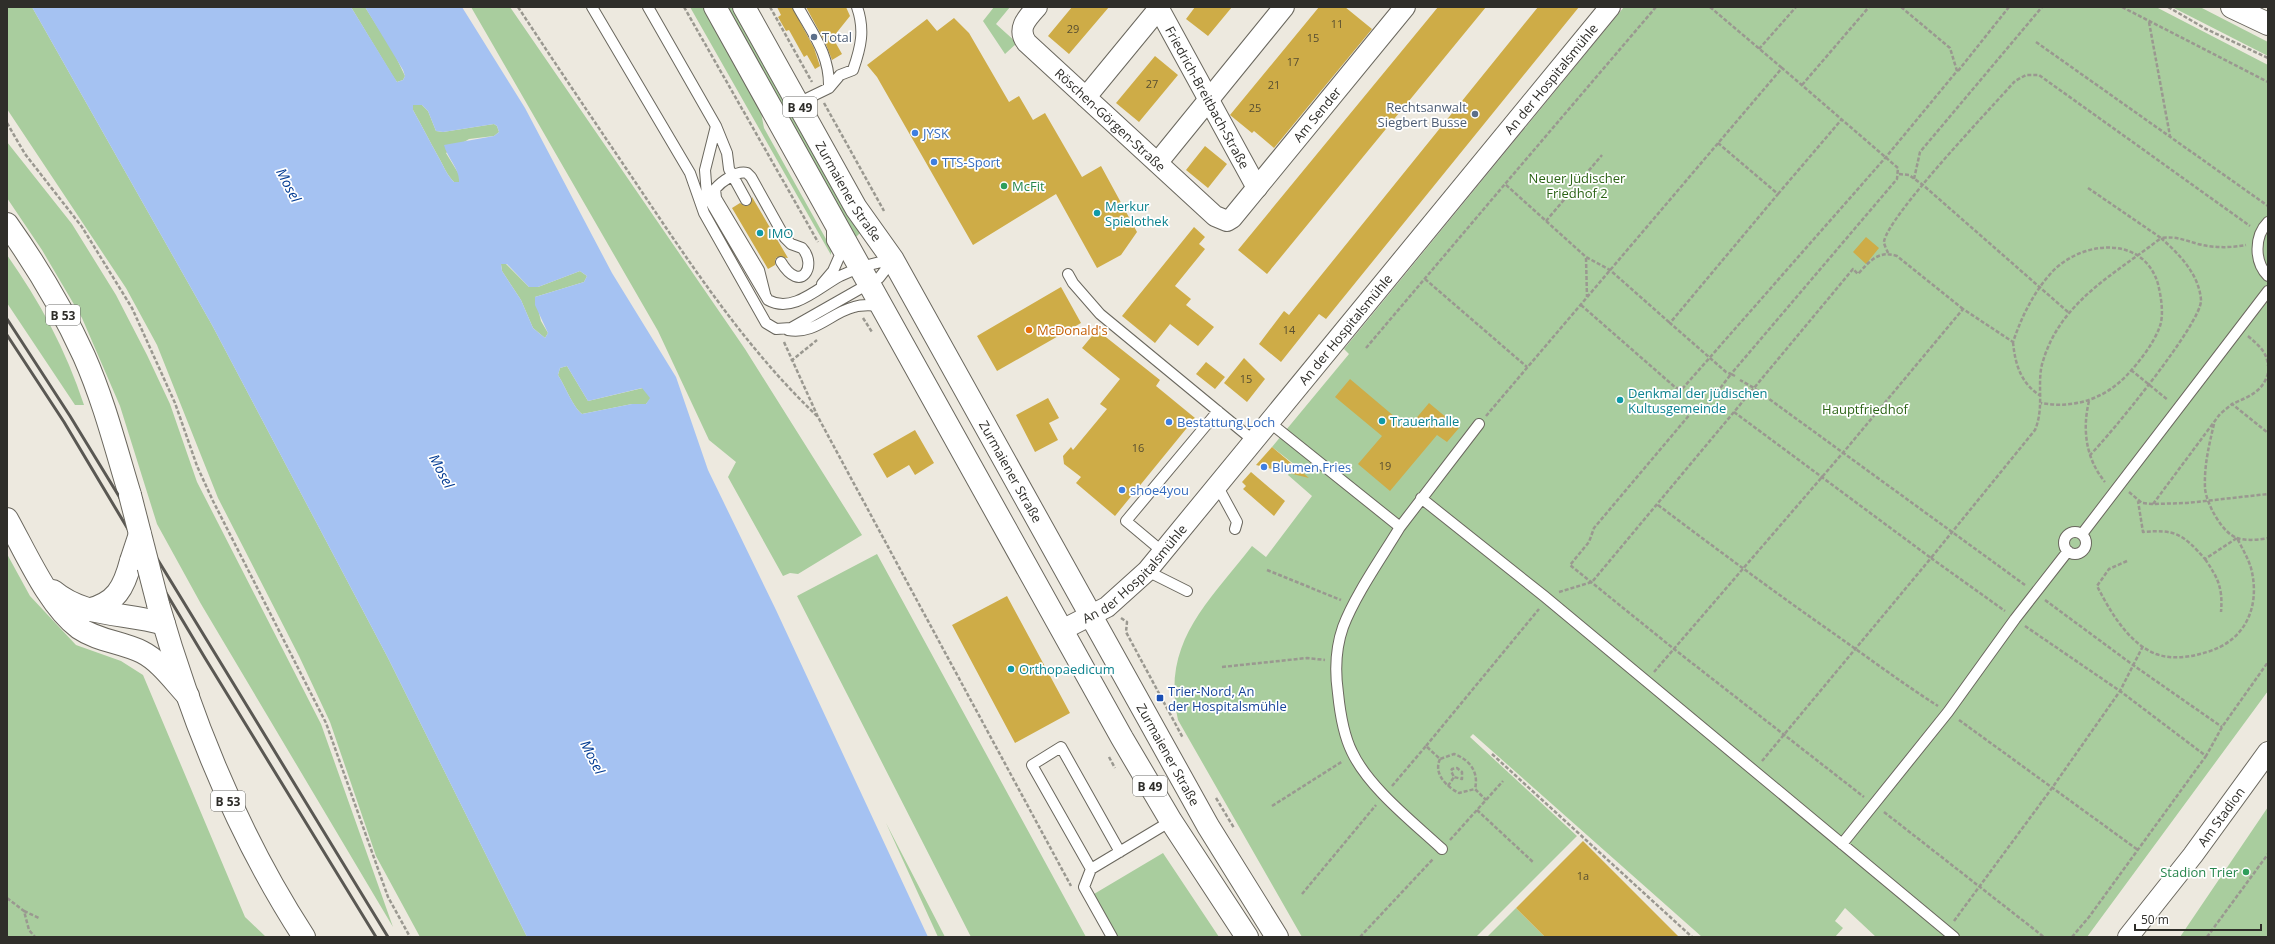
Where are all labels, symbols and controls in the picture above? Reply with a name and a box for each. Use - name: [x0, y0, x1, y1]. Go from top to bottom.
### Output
- house number: 11: [1331, 16, 1343, 31]
- street label: An der Hospitalsmühle: [1500, 20, 1602, 138]
- house number: 29: [1067, 21, 1079, 36]
- street label: Friedrich-Breitbach-Straße: [1161, 23, 1254, 172]
- place label: Total: [822, 28, 852, 46]
- house number: 15: [1307, 30, 1319, 45]
- marker: Total: [809, 32, 819, 42]
- house number: 17: [1287, 54, 1299, 69]
- street label: Röschen-Görgen-Straße: [1051, 64, 1170, 175]
- house number: 27: [1146, 76, 1158, 91]
- house number: 21: [1268, 77, 1280, 92]
- street label: Am Sender: [1289, 82, 1345, 146]
- road number: B 49: [783, 97, 817, 117]
- place label: Rechtsanwalt Siegbert Busse: [1378, 98, 1467, 131]
- house number: 25: [1249, 100, 1261, 115]
- marker: Rechtsanwalt Siegbert Busse: [1470, 109, 1480, 119]
- place label: JYSK: [921, 124, 949, 142]
- marker: JYSK: [910, 128, 920, 138]
- street label: Zurmaiener Straße: [811, 138, 886, 245]
- place label: TTS-Sport: [942, 153, 1001, 171]
- marker: TTS-Sport: [929, 157, 939, 167]
- water label: Mosel: [272, 165, 306, 206]
- park label: Neuer Jüdischer Friedhof 2: [1529, 169, 1626, 202]
- place label: McFit: [1012, 177, 1045, 195]
- marker: McFit: [999, 181, 1009, 191]
- place label: Merkur Spielothek: [1105, 197, 1169, 230]
- marker: Merkur Spielothek: [1092, 208, 1102, 218]
- place label: IMO: [768, 224, 793, 242]
- marker: IMO: [755, 228, 765, 238]
- street label: An der Hospitalsmühle: [1294, 270, 1396, 389]
- road number: B 53: [46, 305, 80, 325]
- place label: McDonald's: [1037, 321, 1108, 339]
- house number: 14: [1283, 322, 1296, 337]
- marker: McDonald's: [1024, 325, 1034, 335]
- house number: 15: [1240, 371, 1252, 386]
- place label: Denkmal der jüdischen Kultusgemeinde: [1628, 384, 1768, 417]
- marker: Denkmal der jüdischen Kultusgemeinde: [1615, 395, 1625, 405]
- park label: Hauptfriedhof: [1822, 400, 1909, 418]
- place label: Trauerhalle: [1390, 412, 1459, 430]
- place label: Bestattung Loch: [1177, 413, 1275, 431]
- marker: Trauerhalle: [1377, 416, 1387, 426]
- street label: Zurmaiener Straße: [975, 417, 1046, 526]
- marker: Bestattung Loch: [1164, 417, 1174, 427]
- house number: 16: [1132, 440, 1144, 455]
- water label: Mosel: [425, 451, 459, 492]
- place label: Blumen Fries: [1272, 458, 1351, 476]
- house number: 19: [1379, 458, 1391, 473]
- marker: Blumen Fries: [1259, 462, 1269, 472]
- place label: shoe4you: [1130, 481, 1189, 499]
- marker: shoe4you: [1117, 485, 1127, 495]
- street label: An der Hospitalsmühle: [1079, 521, 1191, 627]
- place label: Orthopaedicum: [1019, 660, 1115, 678]
- marker: Orthopaedicum: [1006, 664, 1016, 674]
- place label: Trier-Nord, An der Hospitalsmühle: [1168, 682, 1287, 715]
- marker: Trier-Nord, An der Hospitalsmühle: [1155, 693, 1165, 703]
- street label: Zurmaiener Straße: [1133, 700, 1204, 809]
- water label: Mosel: [576, 737, 610, 778]
- road number: B 49: [1133, 776, 1167, 796]
- street label: Am Stadion: [2193, 783, 2249, 850]
- road number: B 53: [211, 791, 245, 811]
- place label: Stadion Trier: [2160, 863, 2239, 881]
- marker: Stadion Trier: [2241, 867, 2251, 877]
- house number: 1a: [1577, 868, 1589, 883]
- scale bar: [2135, 906, 2261, 932]
- text: 50 m: [2141, 911, 2169, 928]

